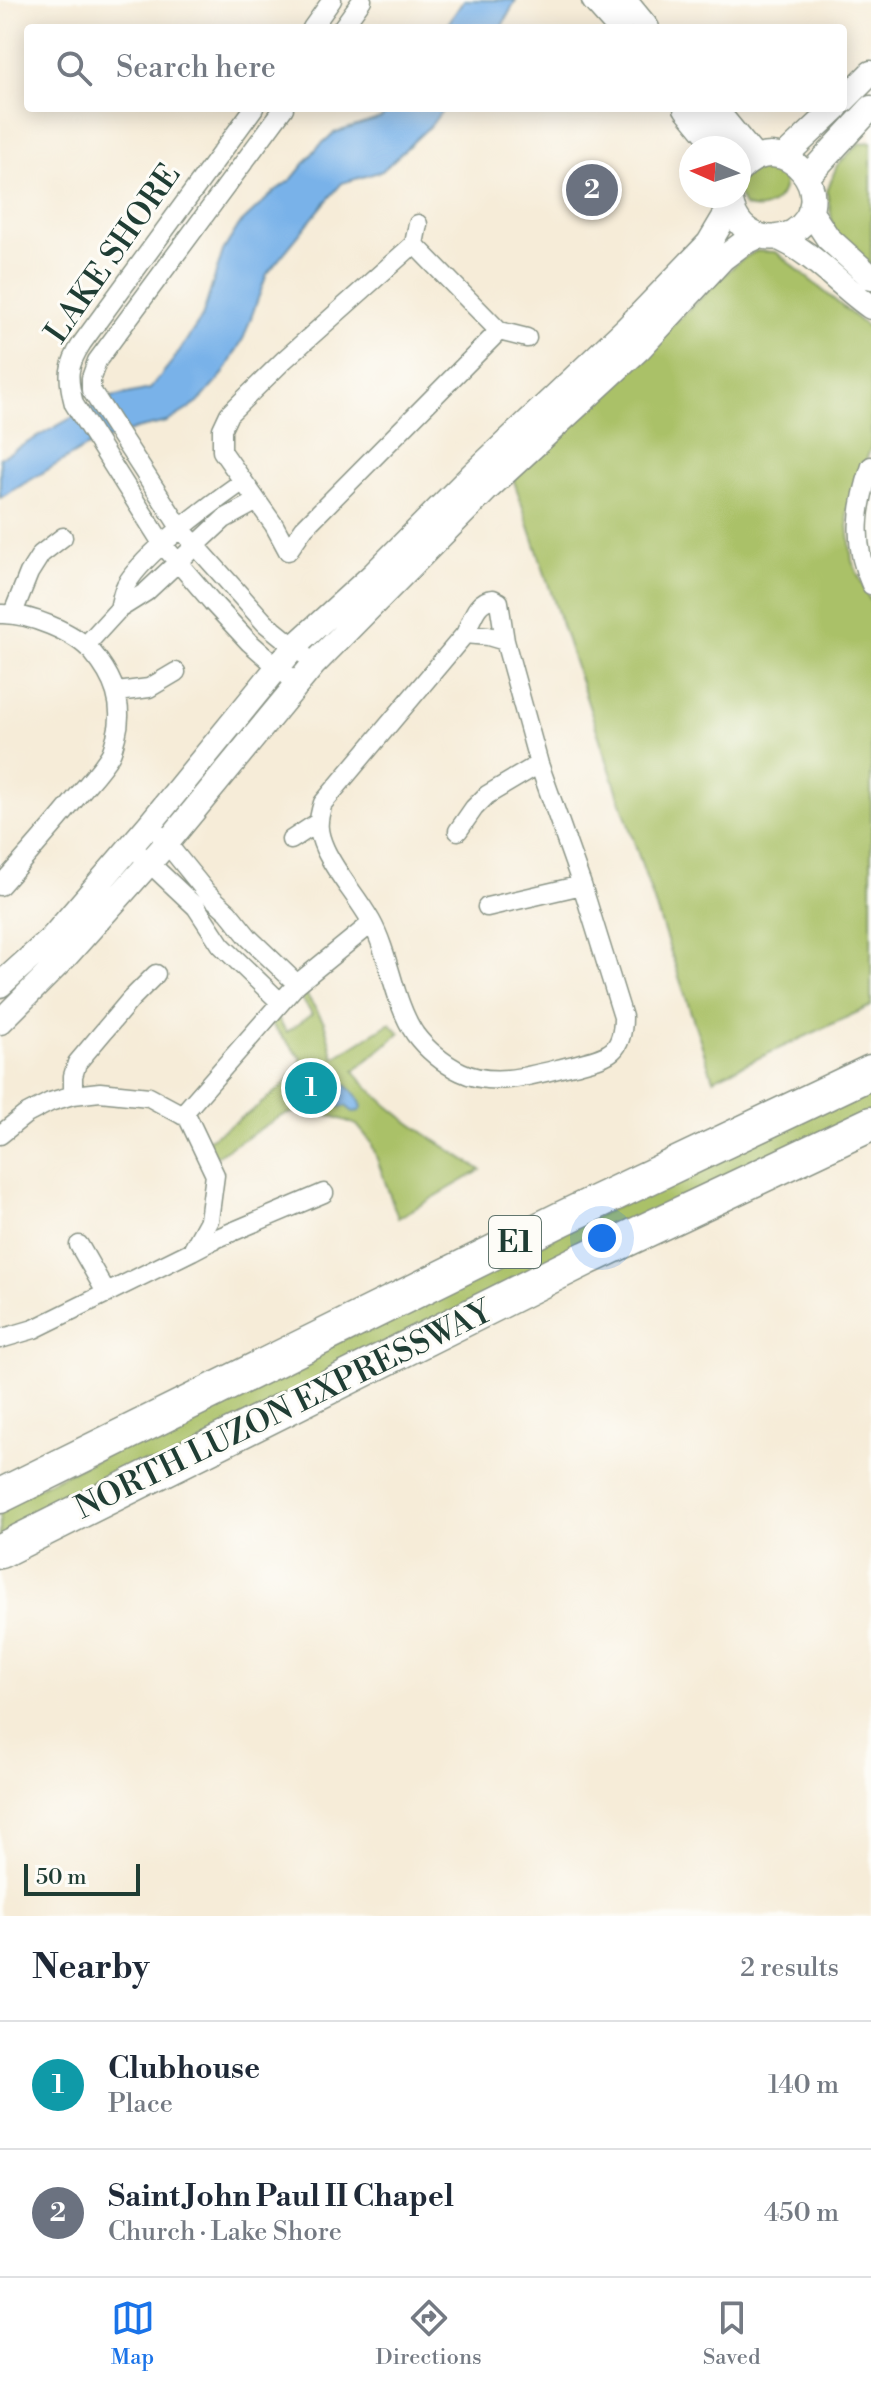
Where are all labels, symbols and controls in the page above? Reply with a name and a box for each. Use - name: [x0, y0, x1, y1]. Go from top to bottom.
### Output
- search box: [24, 24, 847, 112]
- icon: search: [52, 46, 96, 90]
- text: Search here: [116, 49, 276, 87]
- north arrow: [679, 136, 751, 208]
- street label: LAKE SHORE: [36, 156, 189, 351]
- pin: 2: [566, 160, 618, 220]
- pin: 1: [285, 1058, 337, 1118]
- road number: E1: [489, 1216, 541, 1268]
- your location: [582, 1218, 622, 1258]
- street label: NORTH LUZON EXPRESSWAY: [69, 1291, 500, 1528]
- scale bar: [24, 1860, 140, 1896]
- text: 50 m: [36, 1864, 87, 1891]
- text: Nearby: [32, 1947, 150, 1989]
- text: 2 results: [740, 1952, 839, 1984]
- text: Clubhouse: [108, 2050, 260, 2088]
- text: 1: [52, 2069, 64, 2101]
- text: 140 m: [768, 2069, 839, 2101]
- text: Place: [108, 2088, 173, 2120]
- text: Saint John Paul II Chapel: [108, 2178, 454, 2216]
- text: 2: [50, 2197, 66, 2229]
- text: 450 m: [764, 2197, 839, 2229]
- text: Church · Lake Shore: [108, 2216, 342, 2248]
- tab: Map: [111, 2296, 155, 2371]
- tab: Directions: [376, 2296, 482, 2371]
- tab: Saved: [703, 2296, 760, 2371]

